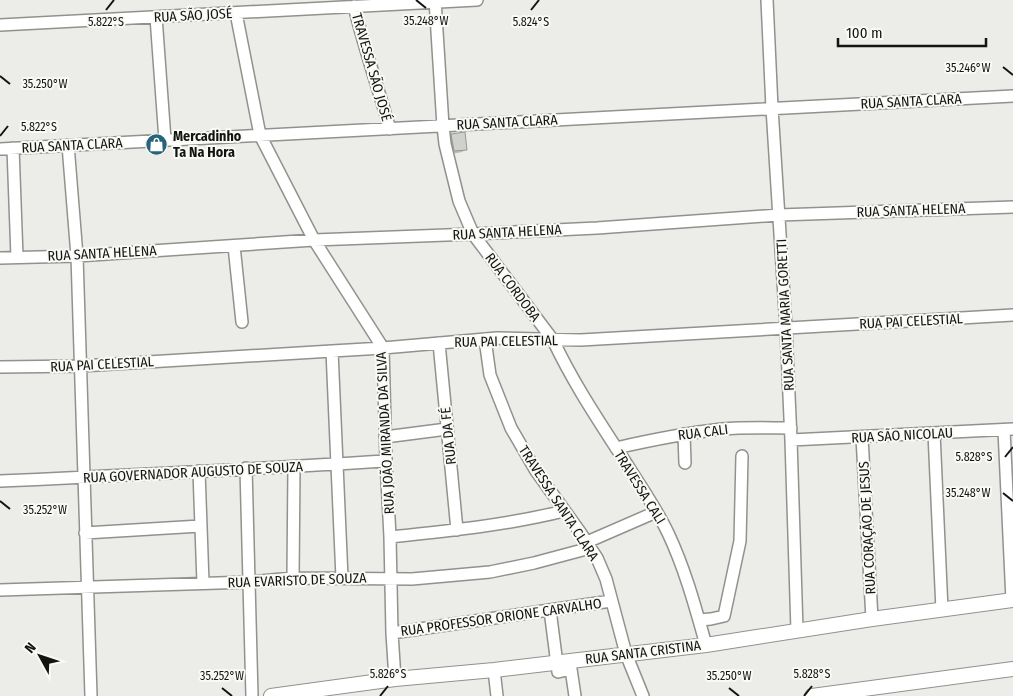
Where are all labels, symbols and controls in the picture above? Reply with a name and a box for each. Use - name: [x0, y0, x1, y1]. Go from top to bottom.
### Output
- street label: RUA SÃO JOSÉ: [153, 4, 233, 26]
- street label: TRAVESSA SÃO JOSÉ: [348, 11, 396, 123]
- text: 35.248°W: [404, 14, 448, 28]
- text: 5.822°S: [88, 15, 124, 29]
- text: 5.824°S: [513, 15, 549, 29]
- scale bar: [838, 15, 986, 47]
- text: 100 m: [846, 24, 883, 42]
- text: 35.246°W: [946, 61, 990, 75]
- text: 35.250°W: [22, 77, 68, 91]
- street label: RUA SANTA CLARA: [860, 90, 963, 113]
- street label: RUA SANTA CLARA: [456, 111, 559, 134]
- text: 5.822°S: [21, 120, 57, 134]
- place label: Mercadinho Ta Na Hora: [173, 128, 242, 161]
- shop icon: Mercadinho Ta Na Hora: [145, 132, 169, 156]
- street label: RUA SANTA CLARA: [21, 134, 124, 157]
- street label: RUA SANTA HELENA: [856, 200, 966, 221]
- street label: RUA SANTA HELENA: [452, 221, 563, 244]
- street label: RUA SANTA MARIA GORETTI: [773, 238, 798, 392]
- street label: RUA SANTA HELENA: [47, 242, 158, 265]
- street label: RUA CORDOBA: [481, 250, 544, 325]
- street label: RUA PAI CELESTIAL: [859, 310, 963, 333]
- street label: RUA PAI CELESTIAL: [454, 332, 558, 351]
- street label: RUA JOÃO MIRANDA DA SILVA: [373, 351, 398, 515]
- street label: RUA PAI CELESTIAL: [50, 353, 154, 376]
- street label: RUA DA FÉ: [436, 406, 460, 466]
- street label: RUA CALI: [677, 421, 729, 444]
- street label: RUA SÃO NICOLAU: [851, 424, 953, 447]
- street label: TRAVESSA SANTA CLARA: [515, 442, 603, 565]
- street label: TRAVESSA CALI: [610, 447, 669, 527]
- text: 5.828°S: [956, 450, 992, 464]
- street label: RUA GOVERNADOR AUGUSTO DE SOUZA: [83, 458, 304, 487]
- street label: RUA CORAÇÃO DE JESUS: [856, 461, 879, 595]
- text: 35.248°W: [946, 486, 990, 500]
- text: 35.252°W: [23, 503, 67, 517]
- street label: RUA EVARISTO DE SOUZA: [227, 570, 367, 591]
- street label: RUA PROFESSOR ORIONE CARVALHO: [399, 595, 603, 640]
- north arrow: [15, 631, 65, 681]
- street label: RUA SANTA CRISTINA: [584, 637, 703, 668]
- text: N: [21, 639, 40, 657]
- text: 5.826°S: [370, 667, 406, 681]
- text: 5.828°S: [794, 667, 830, 681]
- text: 35.252°W: [200, 669, 244, 683]
- text: 35.250°W: [706, 669, 752, 683]

